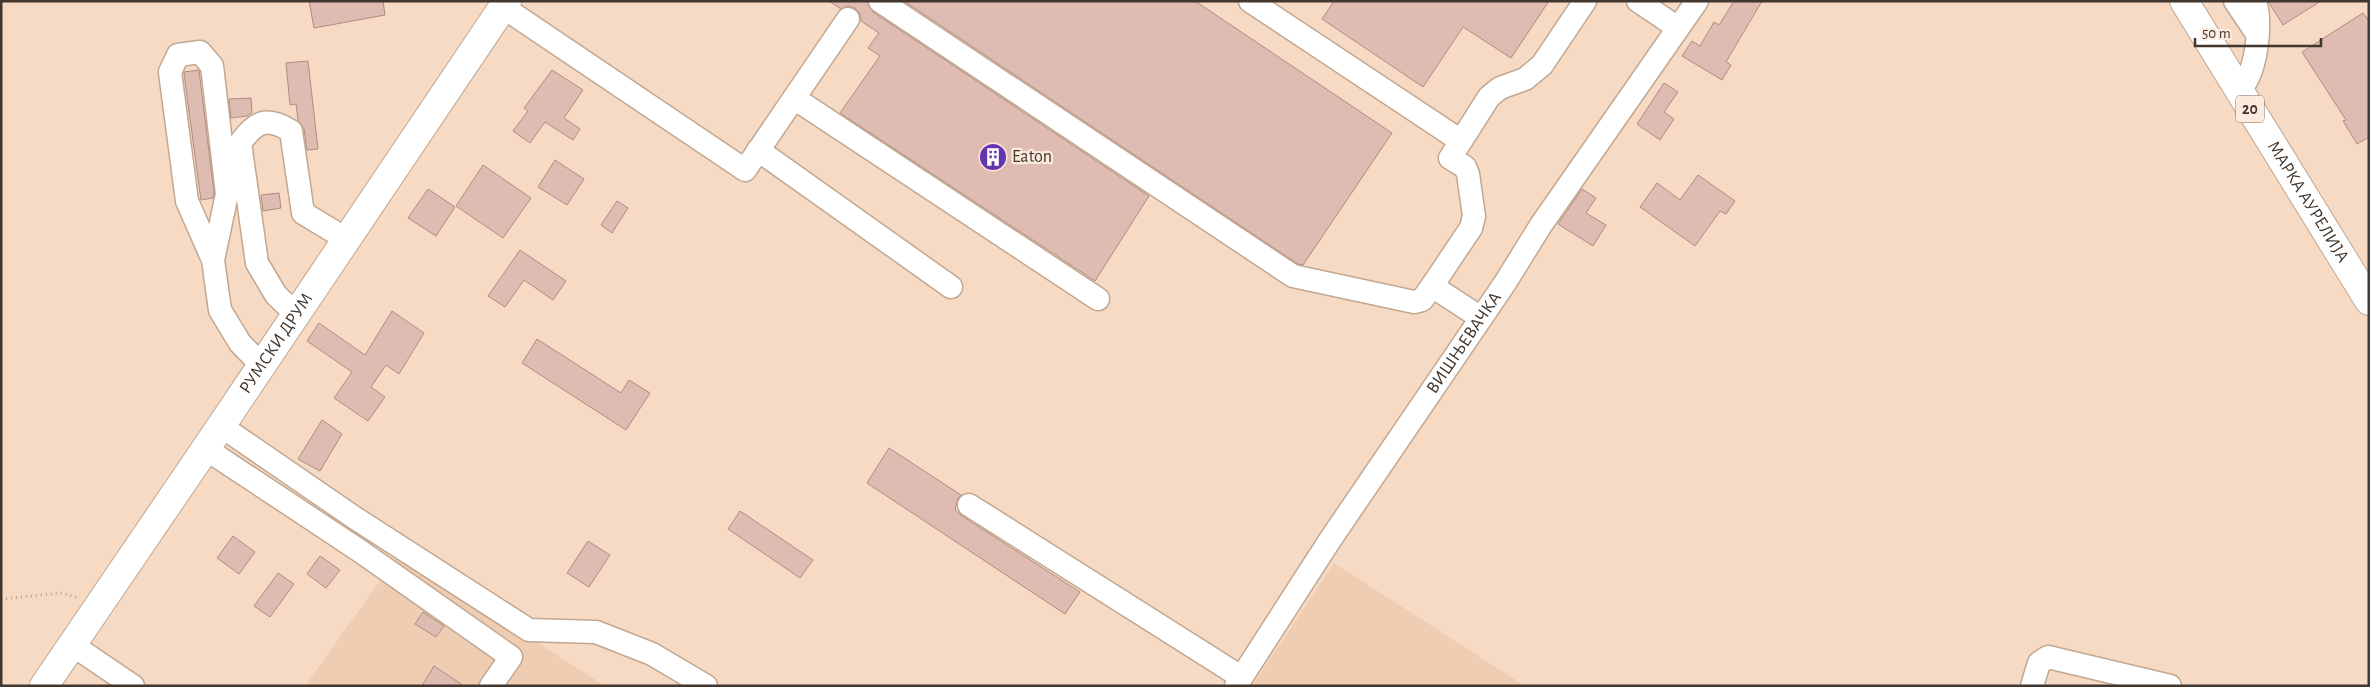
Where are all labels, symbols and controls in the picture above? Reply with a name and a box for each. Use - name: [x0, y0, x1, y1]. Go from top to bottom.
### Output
- scale bar: [2195, 15, 2321, 47]
- text: 50 m: [2202, 26, 2231, 41]
- road number: 20: [2236, 96, 2264, 122]
- street label: МАРКА АУРЕЛИЈА: [2264, 138, 2352, 266]
- building icon: Eaton: [978, 142, 1008, 172]
- place label: Eaton: [1012, 148, 1052, 166]
- street label: ВИШЊЕВАЧКА: [1423, 289, 1505, 397]
- street label: РУМСКИ ДРУМ: [236, 290, 317, 397]

